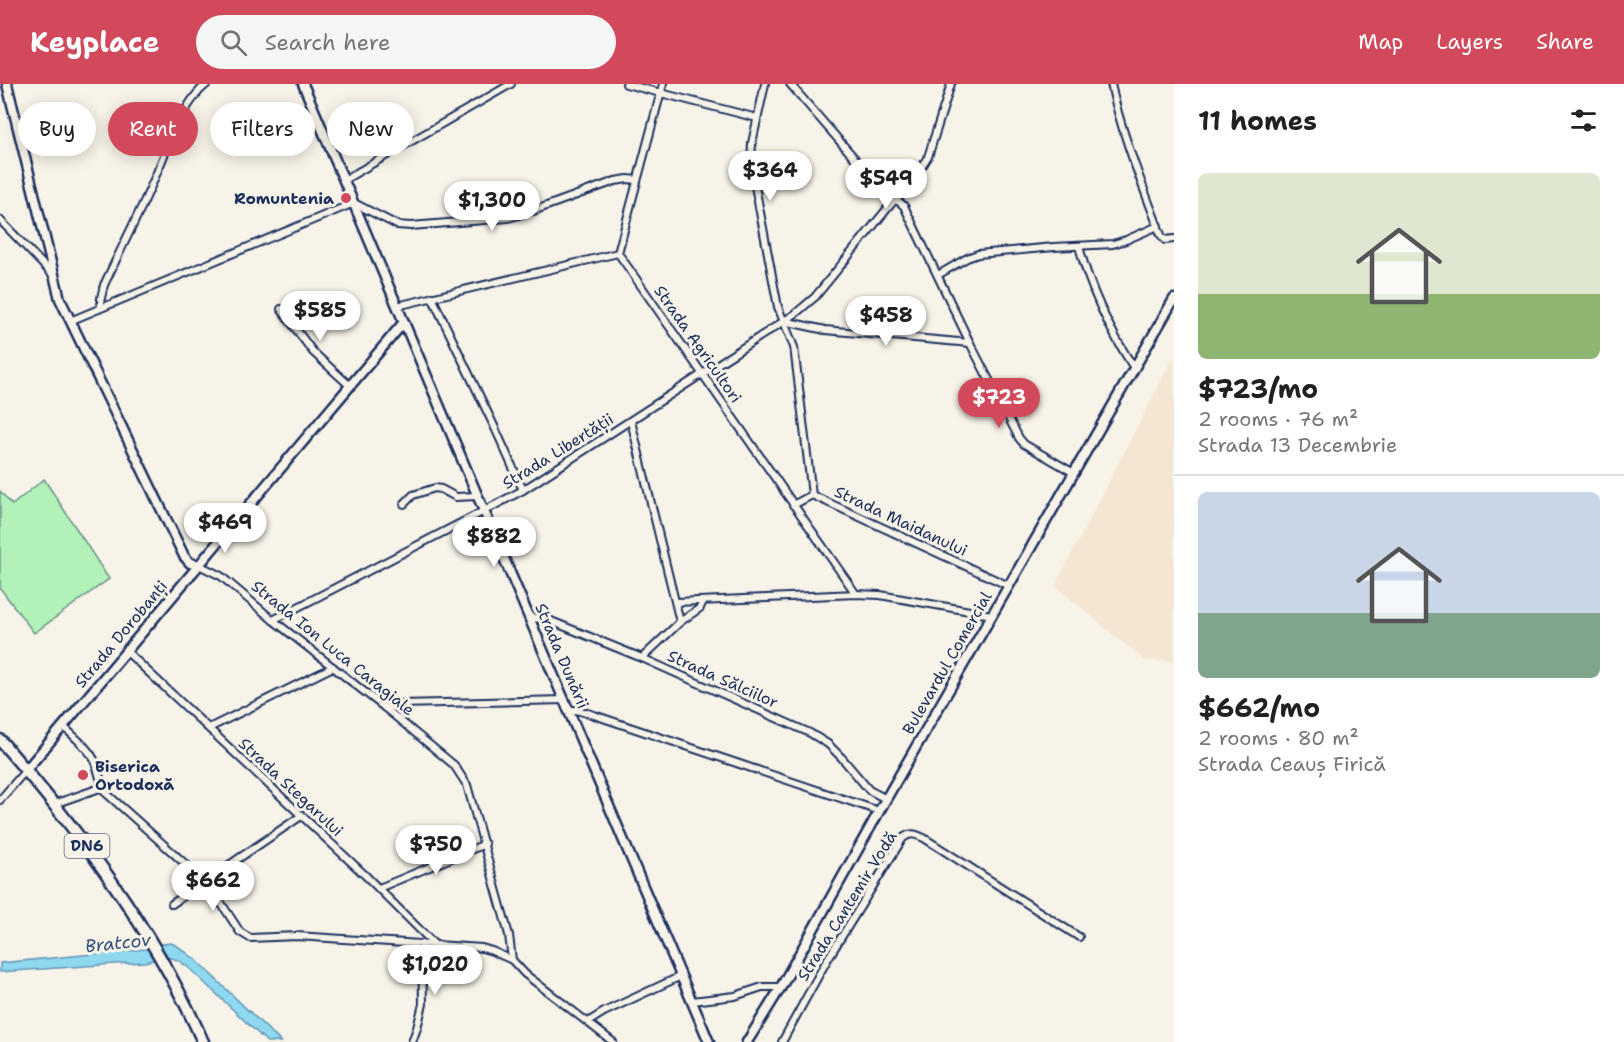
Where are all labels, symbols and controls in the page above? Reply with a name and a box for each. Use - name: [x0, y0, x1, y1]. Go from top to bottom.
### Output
- search box: [196, 15, 616, 69]
- text: Keyplace: [30, 23, 160, 61]
- icon: search: [217, 26, 250, 59]
- text: Search here: [265, 28, 390, 57]
- text: Map: [1358, 28, 1403, 56]
- text: Layers: [1436, 28, 1503, 56]
- text: Share: [1536, 28, 1594, 56]
- chip: Buy: [18, 102, 96, 156]
- chip: Rent: [108, 102, 198, 156]
- chip: Filters: [210, 102, 315, 156]
- chip: New: [327, 102, 414, 156]
- text: 11 homes: [1198, 103, 1317, 138]
- icon: filters: [1567, 104, 1600, 137]
- pin: $364: [734, 151, 806, 202]
- text: $364: [742, 157, 798, 183]
- pin: $549: [850, 159, 922, 210]
- text: $549: [859, 165, 913, 191]
- pin: $1,300: [443, 181, 541, 232]
- text: $1,300: [458, 187, 526, 213]
- place label: Romuntenia: [234, 188, 334, 209]
- marker: Romuntenia: [339, 191, 353, 205]
- icon: home: [1345, 212, 1453, 320]
- street label: Strada Agricultori: [649, 281, 747, 407]
- pin: $585: [284, 291, 356, 342]
- pin: $458: [850, 296, 922, 347]
- text: $585: [294, 297, 346, 323]
- text: $458: [859, 302, 913, 328]
- text: $723/mo: [1198, 371, 1318, 406]
- pin: $723: [963, 378, 1035, 429]
- text: $723: [972, 384, 1026, 410]
- text: 2 rooms · 76 m²: [1198, 406, 1358, 432]
- street label: Strada Libertății: [498, 408, 618, 495]
- text: Strada 13 Decembrie: [1198, 432, 1397, 458]
- street label: Strada Maidanului: [831, 481, 971, 561]
- pin: $469: [189, 503, 261, 554]
- text: $469: [198, 509, 252, 535]
- pin: $882: [458, 517, 530, 568]
- text: $882: [466, 523, 522, 549]
- icon: home: [1345, 531, 1453, 639]
- street label: Strada Dorobanți: [70, 576, 173, 693]
- street label: Strada Ion Luca Caragiale: [247, 576, 419, 720]
- street label: Bulevardul Comercial: [898, 588, 997, 738]
- street label: Strada Dunării: [530, 600, 594, 712]
- street label: Strada Sălciilor: [664, 645, 782, 713]
- text: $662/mo: [1198, 690, 1320, 725]
- text: 2 rooms · 80 m²: [1198, 725, 1359, 751]
- street label: Strada Stegarului: [234, 733, 348, 841]
- text: Strada Ceauș Firică: [1198, 751, 1386, 777]
- place label: Biserica Ortodoxă: [95, 756, 174, 795]
- marker: Biserica Ortodoxă: [76, 768, 90, 782]
- pin: $750: [400, 825, 472, 876]
- street label: Strada Cantemir Vodă: [792, 827, 902, 985]
- text: $750: [409, 831, 463, 857]
- road number: DN6: [64, 834, 110, 858]
- pin: $662: [177, 861, 249, 912]
- text: $662: [185, 867, 241, 893]
- water label: Bratcov: [84, 928, 153, 958]
- pin: $1,020: [386, 945, 484, 996]
- text: $1,020: [401, 951, 469, 977]

